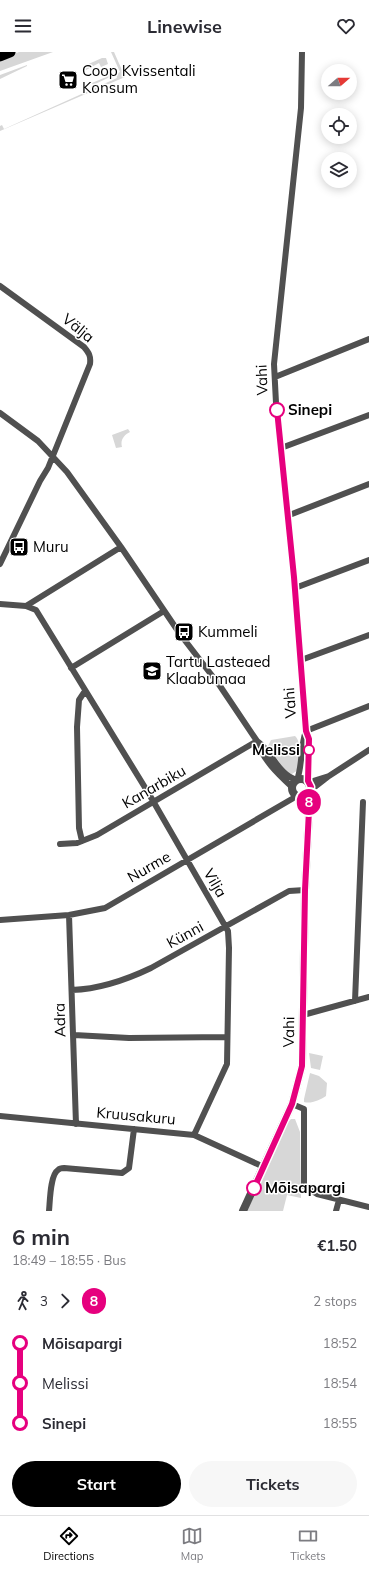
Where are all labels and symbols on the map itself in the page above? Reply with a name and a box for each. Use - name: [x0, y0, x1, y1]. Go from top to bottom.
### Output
- place label: Coop Kvissentali Konsum: [82, 61, 196, 97]
- north arrow: [321, 64, 357, 100]
- supermarket icon: Coop Kvissentali Konsum: [57, 69, 79, 91]
- street label: Välja: [58, 309, 98, 346]
- street label: Vahi: [251, 364, 272, 396]
- place label: Sinepi: [288, 400, 332, 419]
- marker: Sinepi: [269, 402, 285, 418]
- bus stop icon: Muru: [8, 536, 30, 558]
- place label: Muru: [33, 537, 69, 556]
- bus stop icon: Kummeli: [173, 621, 195, 643]
- place label: Kummeli: [198, 622, 258, 641]
- place label: Tartu Lasteaed Klaabumaa: [166, 652, 271, 688]
- school or university icon: Tartu Lasteaed Klaabumaa: [141, 660, 163, 682]
- street label: Vahi: [279, 687, 300, 719]
- place label: Melissi: [252, 740, 300, 759]
- marker: Melissi: [303, 744, 315, 756]
- street label: Kanarbiku: [118, 761, 189, 812]
- line badge: 8: [296, 789, 322, 815]
- street label: Nurme: [124, 847, 174, 886]
- street label: Vilja: [200, 865, 231, 901]
- street label: Künni: [163, 917, 206, 952]
- street label: Adra: [49, 1003, 70, 1038]
- street label: Vahi: [279, 1016, 298, 1048]
- street label: Kruusakuru: [96, 1103, 176, 1128]
- place label: Mõisapargi: [265, 1178, 345, 1197]
- marker: Mõisapargi: [246, 1180, 262, 1196]

